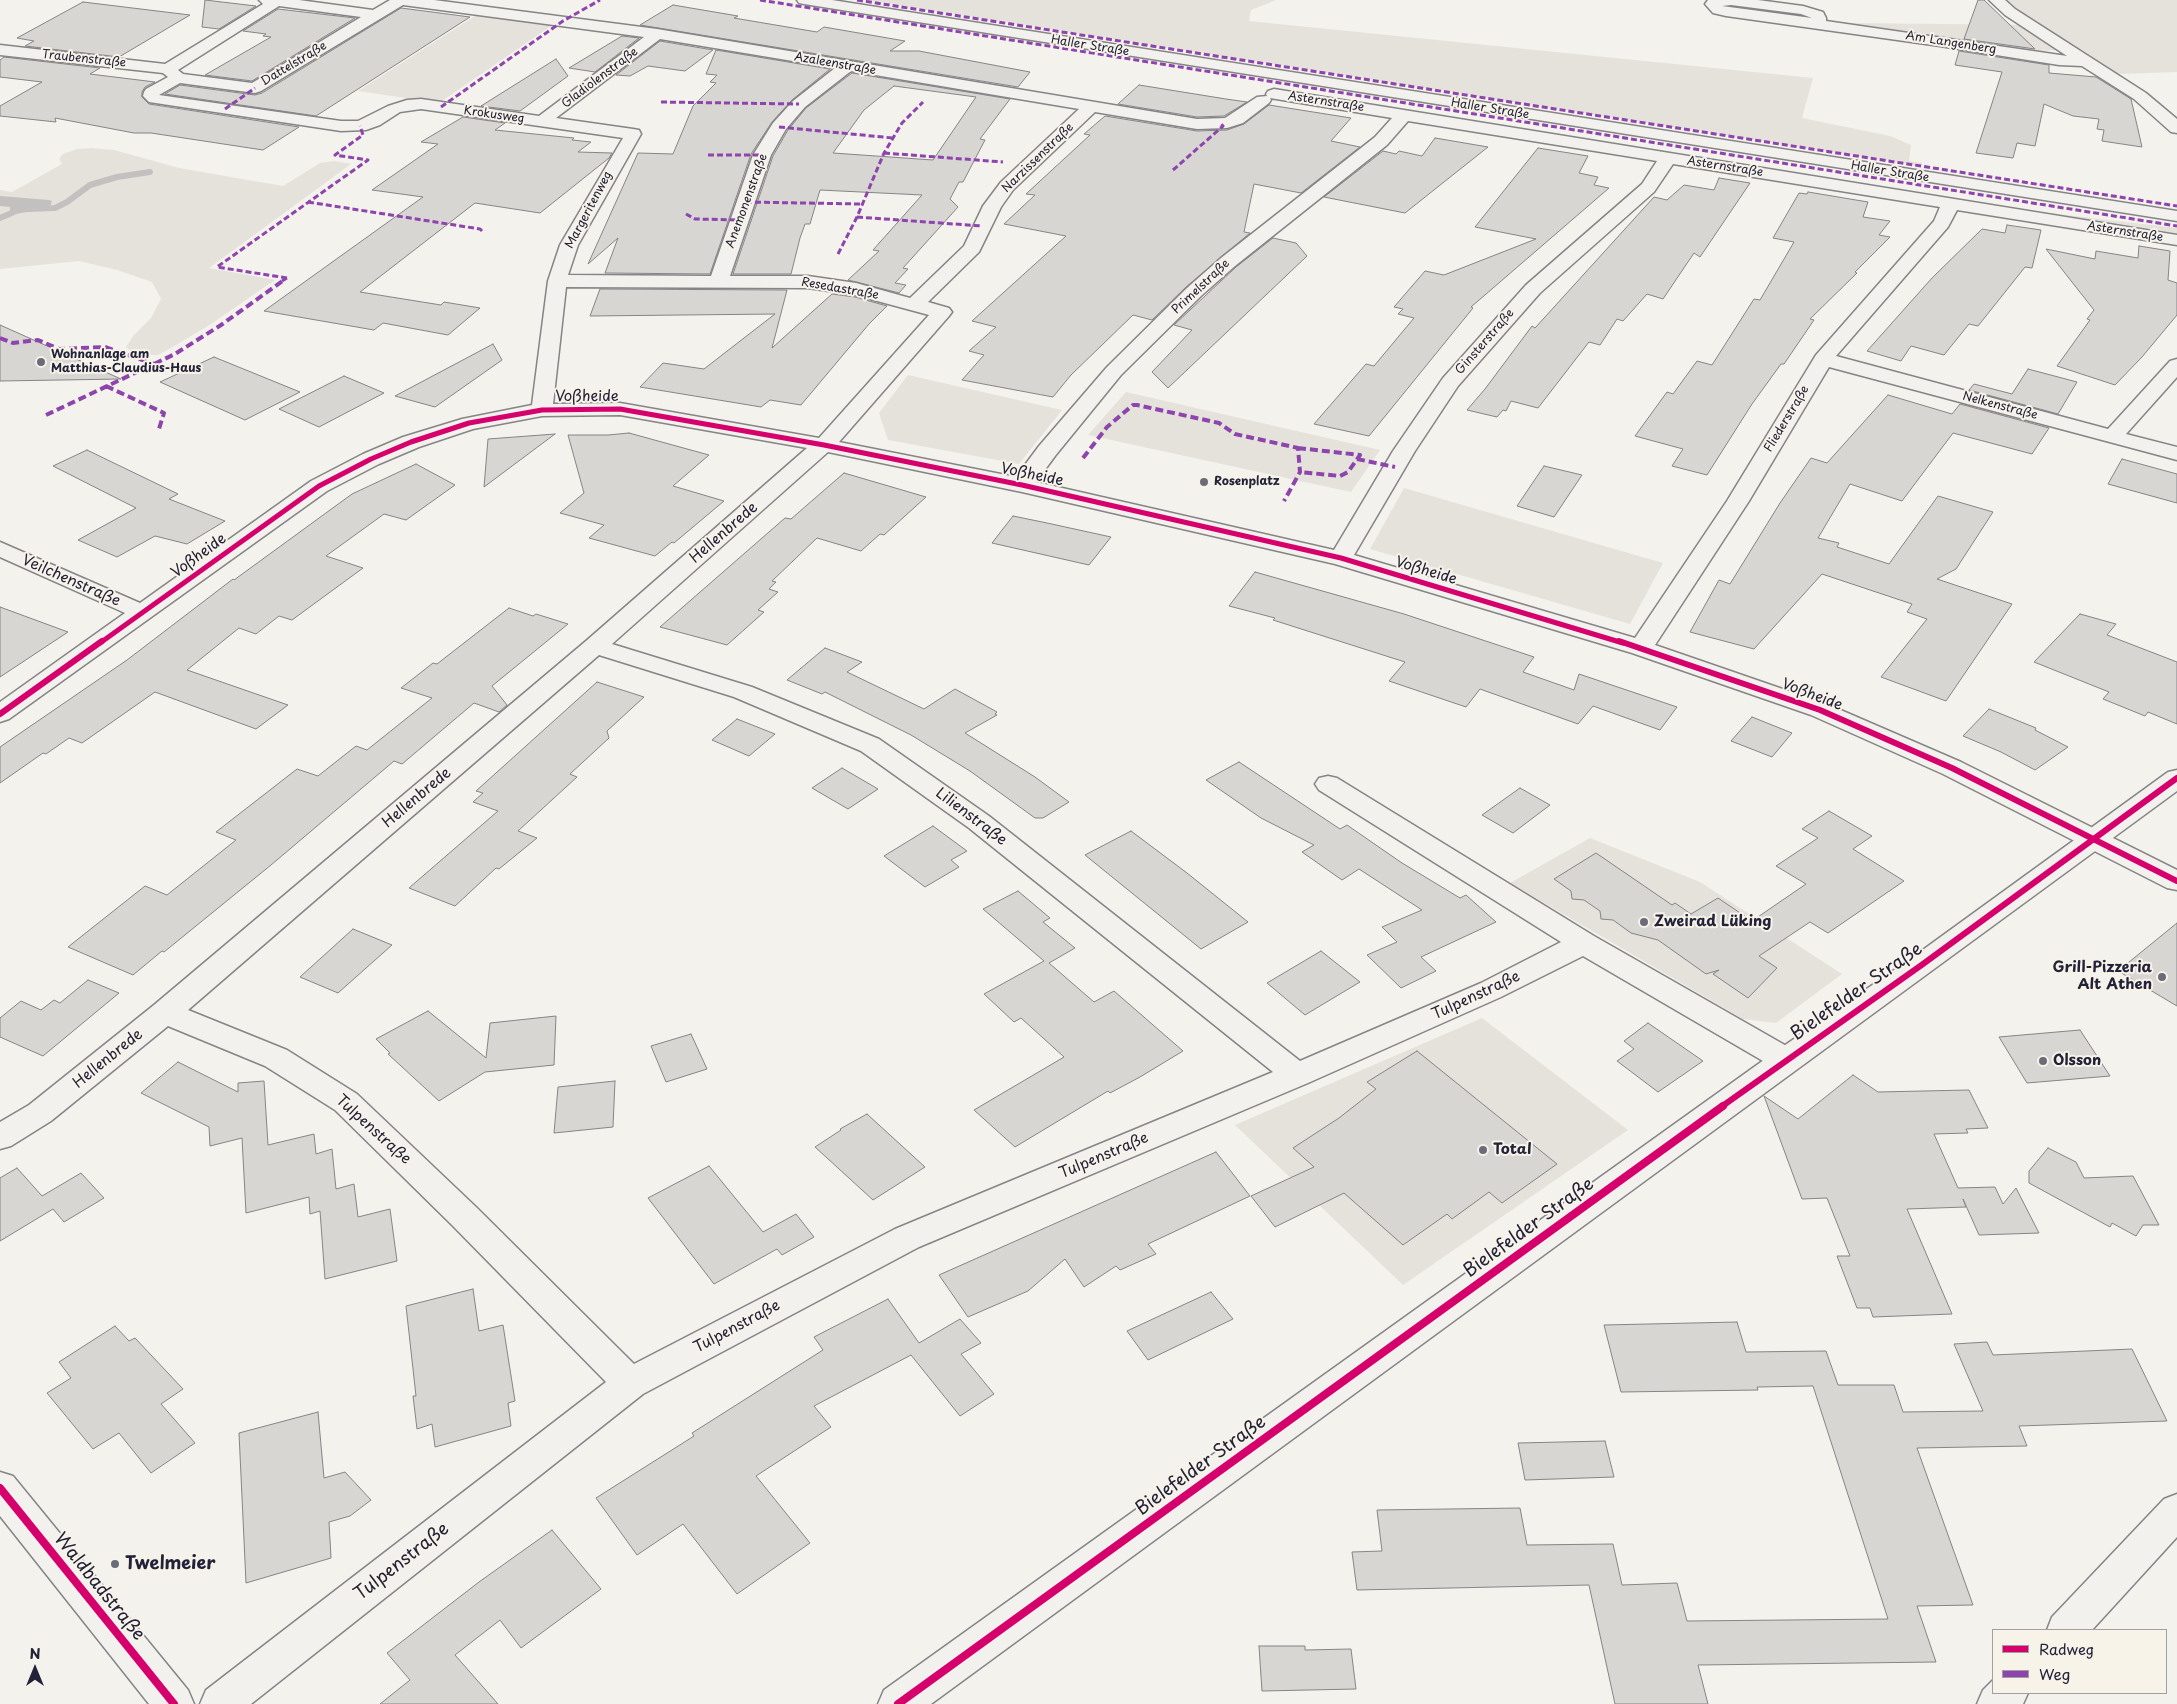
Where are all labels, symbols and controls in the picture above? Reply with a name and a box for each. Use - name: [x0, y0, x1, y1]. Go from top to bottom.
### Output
- street label: Am Langenberg: [1905, 29, 1997, 57]
- street label: Haller Straße: [1050, 33, 1130, 59]
- street label: Dattelstraße: [259, 39, 329, 89]
- street label: Gladiolenstraße: [559, 45, 641, 111]
- street label: Traubenstraße: [41, 47, 127, 71]
- street label: Azaleenstraße: [793, 50, 877, 78]
- street label: Asternstraße: [1287, 89, 1365, 115]
- street label: Haller Straße: [1450, 96, 1530, 122]
- street label: Krokusweg: [463, 104, 525, 126]
- street label: Narzissenstraße: [999, 120, 1077, 196]
- street label: Anemonenstraße: [723, 152, 771, 250]
- street label: Asternstraße: [1686, 154, 1764, 180]
- street label: Haller Straße: [1850, 159, 1930, 185]
- street label: Margeritenweg: [563, 169, 615, 251]
- street label: Asternstraße: [2086, 219, 2164, 245]
- street label: Primelstraße: [1169, 257, 1233, 317]
- street label: Resedastraße: [800, 275, 880, 303]
- street label: Ginsterstraße: [1453, 306, 1517, 378]
- place label: Wohnanlage am Matthias-Claudius-Haus: [51, 348, 201, 376]
- marker: Wohnanlage am Matthias-Claudius-Haus: [35, 356, 47, 368]
- street label: Fliederstraße: [1762, 383, 1812, 455]
- street label: Voßheide: [555, 388, 619, 406]
- street label: Nelkenstraße: [1961, 389, 2039, 423]
- street label: Voßheide: [999, 460, 1065, 490]
- place label: Rosenplatz: [1214, 475, 1280, 489]
- marker: Rosenplatz: [1198, 476, 1210, 488]
- street label: Hellenbrede: [686, 499, 762, 567]
- street label: Voßheide: [168, 530, 230, 582]
- street label: Veilchenstraße: [19, 551, 123, 611]
- street label: Voßheide: [1393, 553, 1459, 589]
- street label: Voßheide: [1779, 675, 1845, 715]
- street label: Hellenbrede: [379, 764, 455, 832]
- street label: Lilienstraße: [932, 784, 1010, 850]
- place label: Zweirad Lüking: [1654, 913, 1771, 931]
- marker: Zweirad Lüking: [1638, 916, 1650, 928]
- street label: Bielefelder Straße: [1787, 939, 1927, 1045]
- place label: Grill-Pizzeria Alt Athen: [2053, 959, 2152, 994]
- street label: Tulpenstraße: [1429, 968, 1523, 1024]
- marker: Grill-Pizzeria Alt Athen: [2156, 971, 2168, 983]
- street label: Hellenbrede: [70, 1026, 146, 1092]
- place label: Olsson: [2053, 1052, 2101, 1070]
- marker: Olsson: [2037, 1055, 2049, 1067]
- street label: Tulpenstraße: [332, 1091, 414, 1169]
- street label: Tulpenstraße: [1057, 1129, 1151, 1183]
- place label: Total: [1493, 1141, 1532, 1159]
- marker: Total: [1477, 1144, 1489, 1156]
- street label: Bielefelder Straße: [1460, 1174, 1598, 1282]
- street label: Tulpenstraße: [691, 1297, 783, 1357]
- street label: Bielefelder Straße: [1132, 1412, 1270, 1520]
- street label: Tulpenstraße: [350, 1518, 454, 1606]
- street label: Waldbadstraße: [49, 1529, 149, 1645]
- place label: Twelmeier: [125, 1553, 216, 1575]
- marker: Twelmeier: [109, 1558, 121, 1570]
- legend: [1992, 1629, 2167, 1694]
- text: Radweg: [2039, 1637, 2094, 1660]
- text: N: [29, 1643, 41, 1664]
- north arrow: [10, 1644, 60, 1694]
- text: Weg: [2039, 1662, 2070, 1685]

